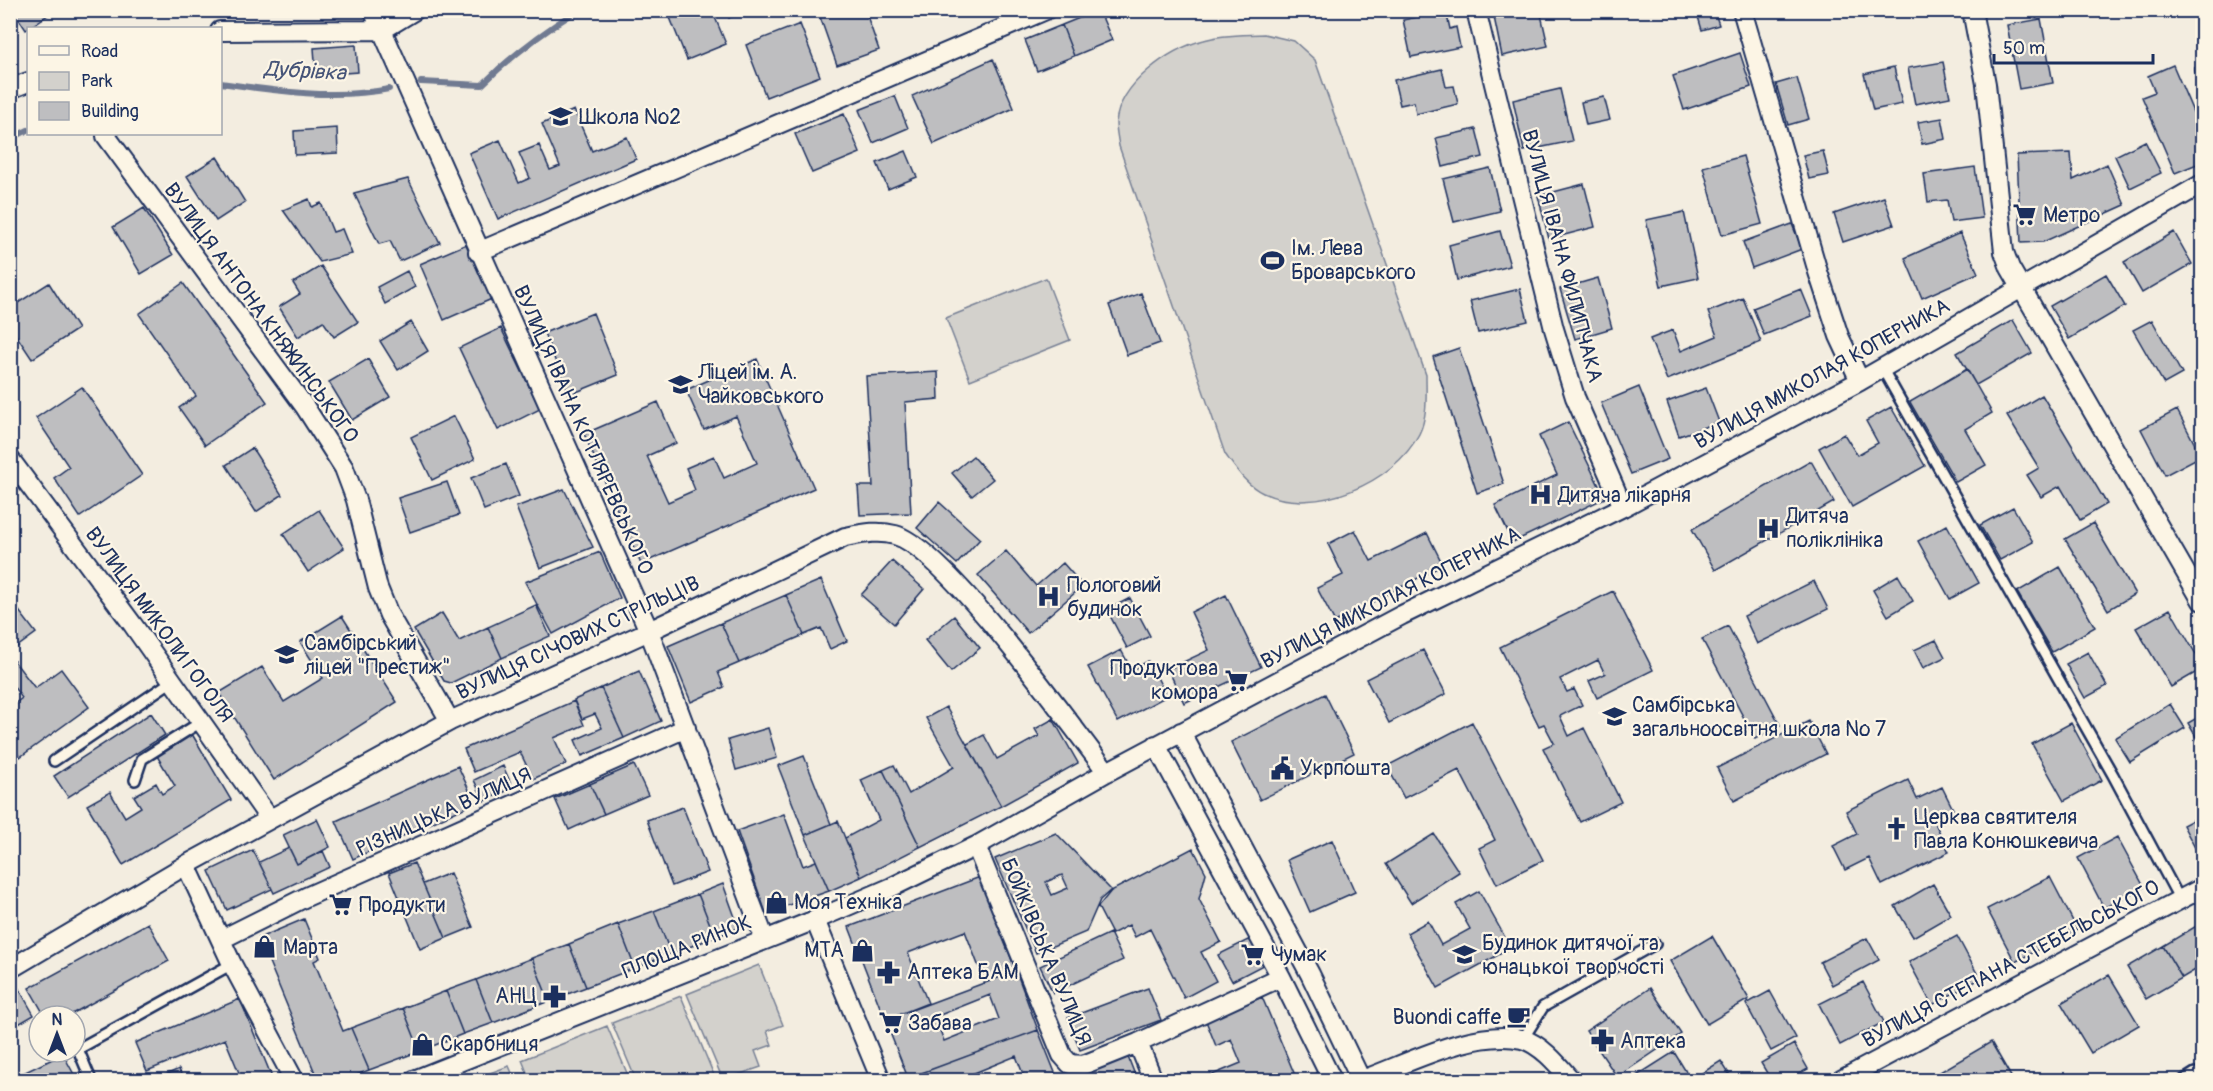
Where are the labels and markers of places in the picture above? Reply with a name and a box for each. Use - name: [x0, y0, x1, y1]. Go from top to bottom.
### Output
- school or university icon: Школа №2: [548, 104, 574, 130]
- place label: Школа №2: [579, 104, 681, 131]
- supermarket icon: Метро: [2012, 202, 2038, 228]
- place label: Метро: [2043, 202, 2100, 229]
- place label: Ім. Лева Броварського: [1291, 235, 1416, 286]
- sports icon: Ім. Лева Броварського: [1260, 247, 1286, 273]
- place label: Ліцей ім. А. Чайковського: [697, 359, 824, 410]
- school or university icon: Ліцей ім. А. Чайковського: [667, 371, 693, 397]
- hospital icon: Дитяча лікарня: [1527, 482, 1553, 508]
- place label: Дитяча лікарня: [1557, 482, 1691, 509]
- place label: Дитяча поліклініка: [1785, 503, 1883, 554]
- hospital icon: Дитяча поліклініка: [1755, 515, 1781, 541]
- place label: Пологовий будинок: [1067, 572, 1161, 623]
- hospital icon: Пологовий будинок: [1036, 584, 1062, 610]
- place label: Самбірський ліцей "Престиж": [304, 630, 450, 681]
- school or university icon: Самбірський ліцей "Престиж": [273, 642, 299, 668]
- place label: Продуктова комора: [1110, 655, 1218, 706]
- supermarket icon: Продуктова комора: [1223, 667, 1249, 693]
- place label: Самбірська загальноосвітня школа № 7: [1632, 692, 1886, 743]
- school or university icon: Самбірська загальноосвітня школа № 7: [1601, 704, 1627, 730]
- public building icon: Укрпошта: [1269, 755, 1295, 781]
- place label: Укрпошта: [1300, 755, 1390, 782]
- place label: Церква святителя Павла Конюшкевича: [1914, 804, 2098, 855]
- church icon: Церква святителя Павла Конюшкевича: [1883, 816, 1909, 842]
- shop icon: Моя Техніка: [763, 889, 789, 915]
- place label: Моя Техніка: [794, 889, 902, 916]
- supermarket icon: Продукти: [328, 892, 354, 918]
- place label: Продукти: [359, 892, 445, 919]
- place label: Будинок дитячої та юнацької творчості: [1482, 930, 1664, 981]
- shop icon: Марта: [252, 934, 278, 960]
- place label: Марта: [283, 934, 338, 961]
- place label: MTA: [804, 937, 844, 964]
- shop icon: MTA: [849, 937, 875, 963]
- supermarket icon: Чумак: [1240, 941, 1266, 967]
- place label: Чумак: [1271, 941, 1327, 968]
- school or university icon: Будинок дитячої та юнацької творчості: [1451, 942, 1477, 968]
- pharmacy icon: Аптека БАМ: [876, 959, 902, 985]
- place label: Аптека БАМ: [907, 959, 1019, 986]
- place label: АНЦ: [495, 983, 537, 1010]
- pharmacy icon: АНЦ: [542, 983, 568, 1009]
- place label: Buondi caffe: [1392, 1004, 1502, 1031]
- cafe icon: Buondi caffe: [1506, 1004, 1532, 1030]
- supermarket icon: Забава: [877, 1010, 903, 1036]
- place label: Забава: [908, 1010, 972, 1037]
- pharmacy icon: Аптека: [1589, 1028, 1615, 1054]
- place label: Аптека: [1620, 1028, 1686, 1055]
- shop icon: Скарбниця: [409, 1031, 435, 1057]
- place label: Скарбниця: [440, 1031, 538, 1058]

